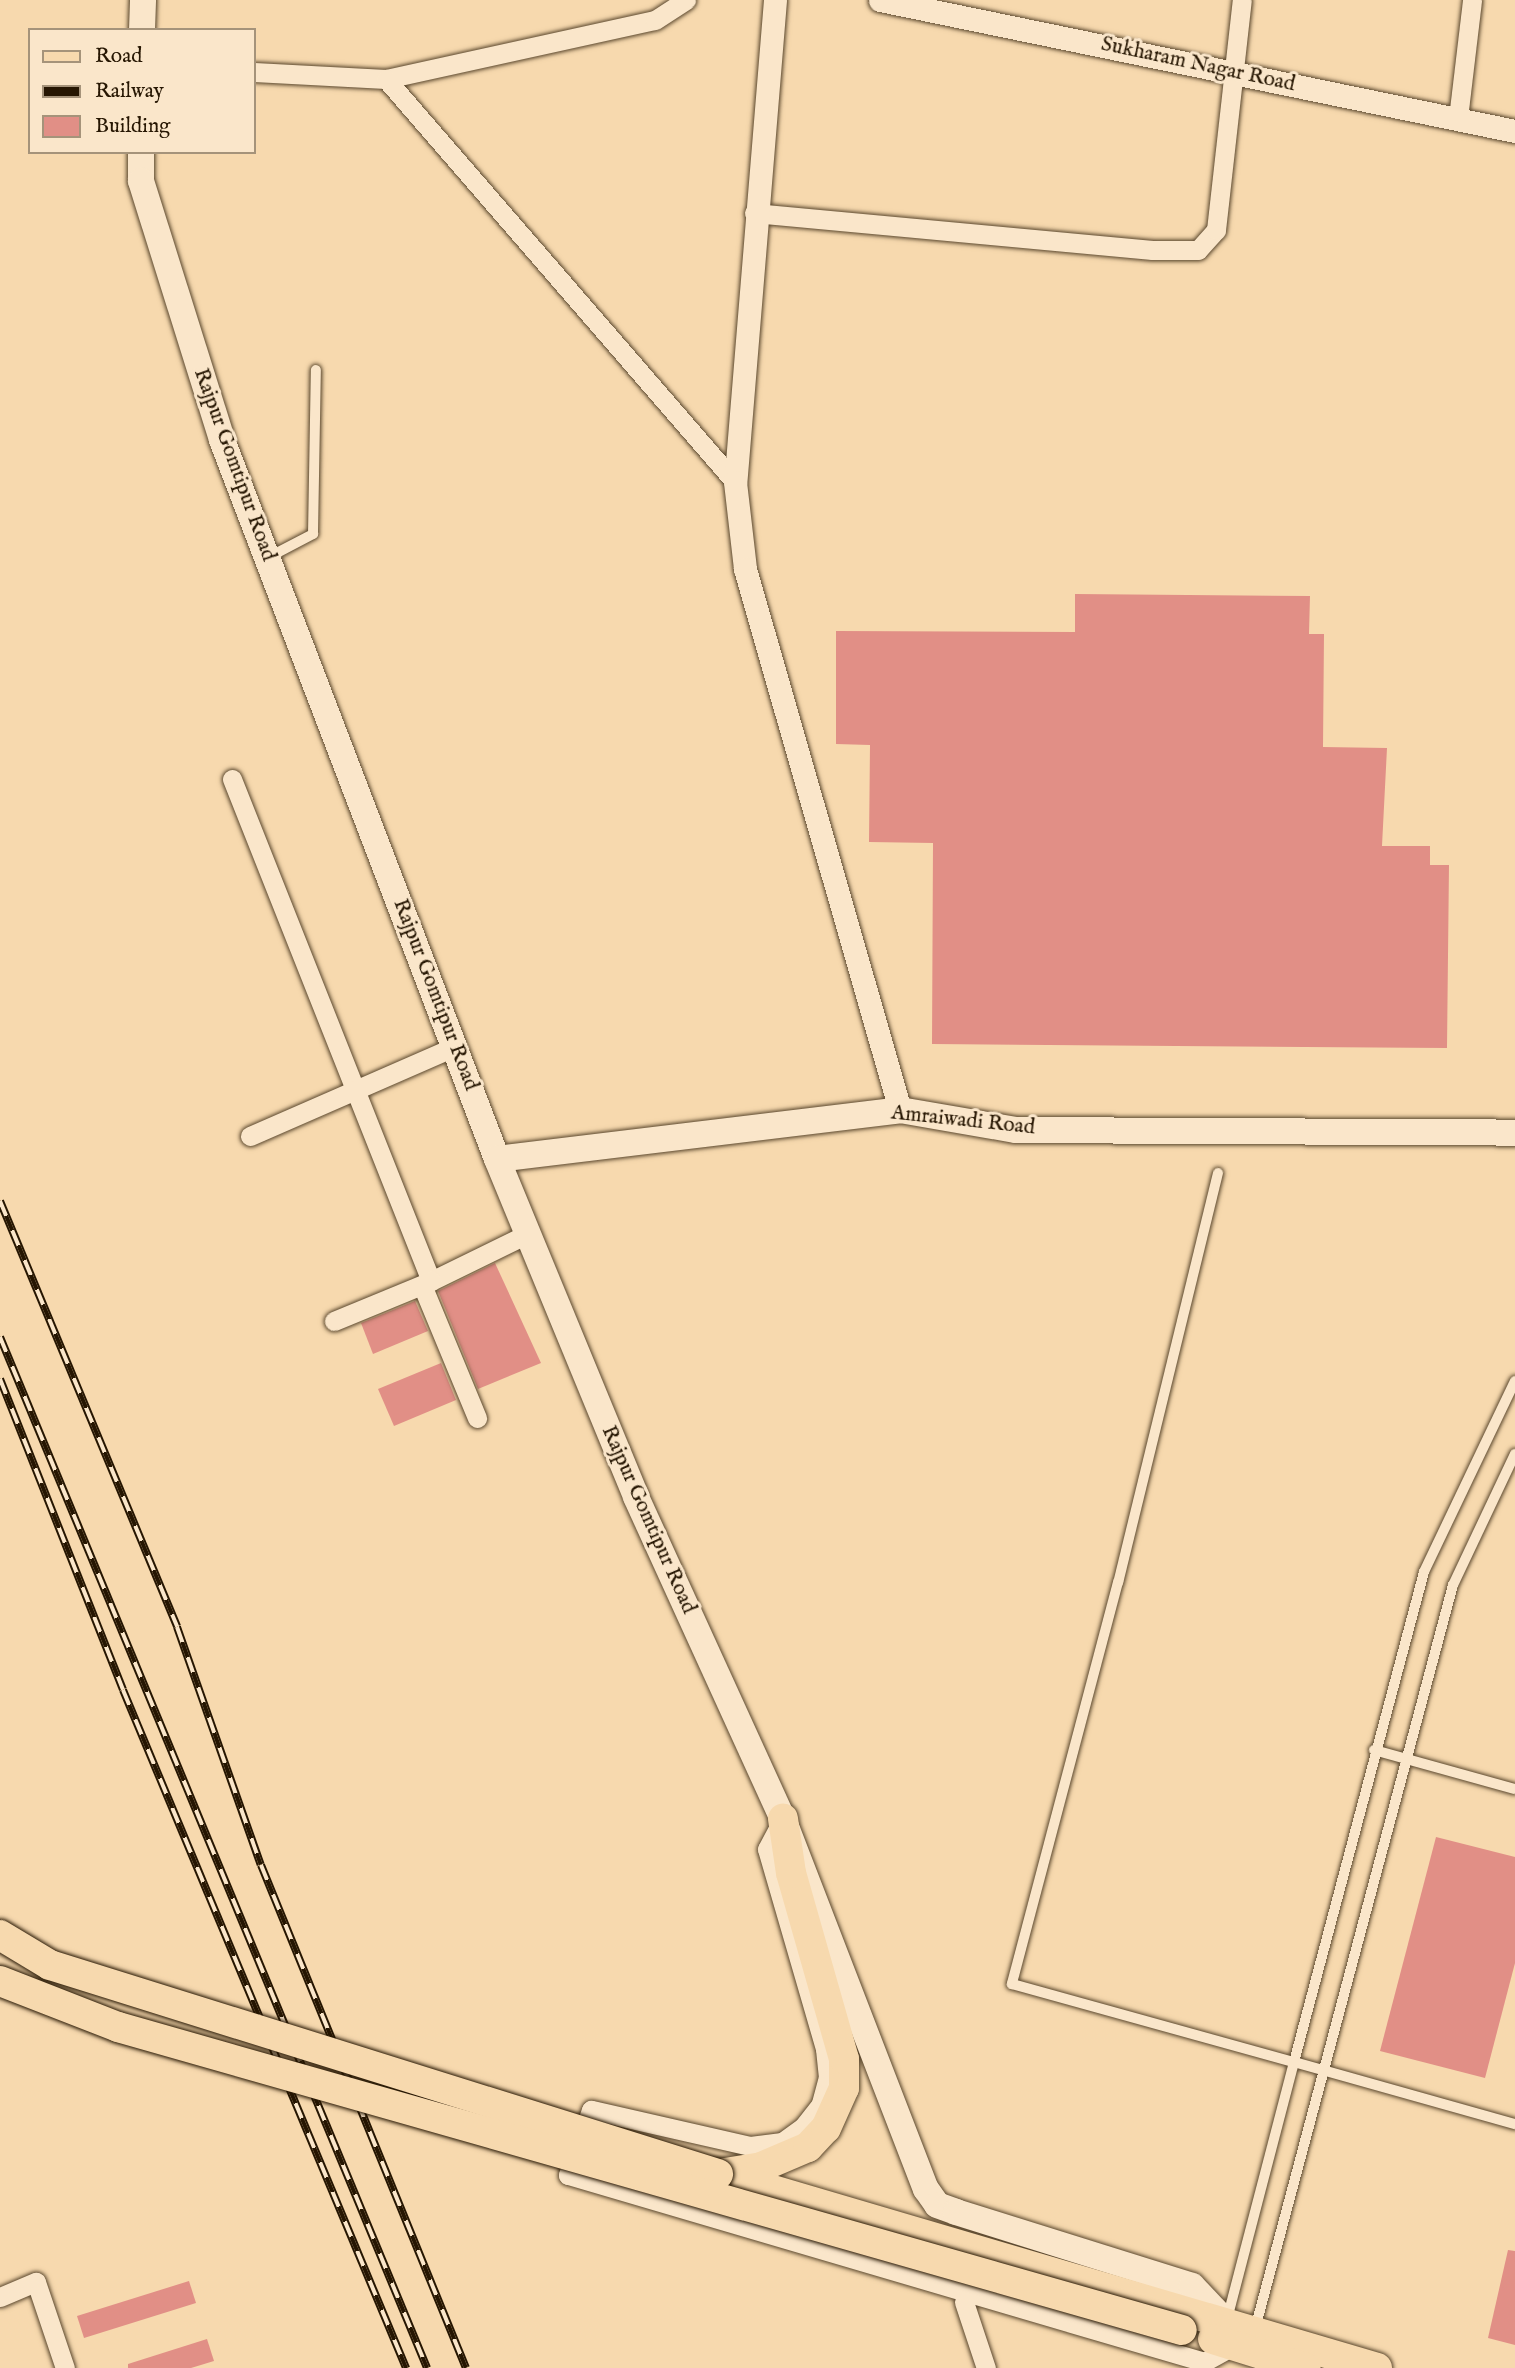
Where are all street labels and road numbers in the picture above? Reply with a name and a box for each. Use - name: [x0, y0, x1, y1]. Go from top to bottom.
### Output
- street label: Sukharam Nagar Road: [1099, 32, 1297, 98]
- street label: Rajpur Gomtipur Road: [187, 365, 281, 565]
- street label: Rajpur Gomtipur Road: [387, 896, 483, 1094]
- street label: Amraiwadi Road: [890, 1101, 1036, 1141]
- street label: Rajpur Gomtipur Road: [595, 1422, 701, 1618]

